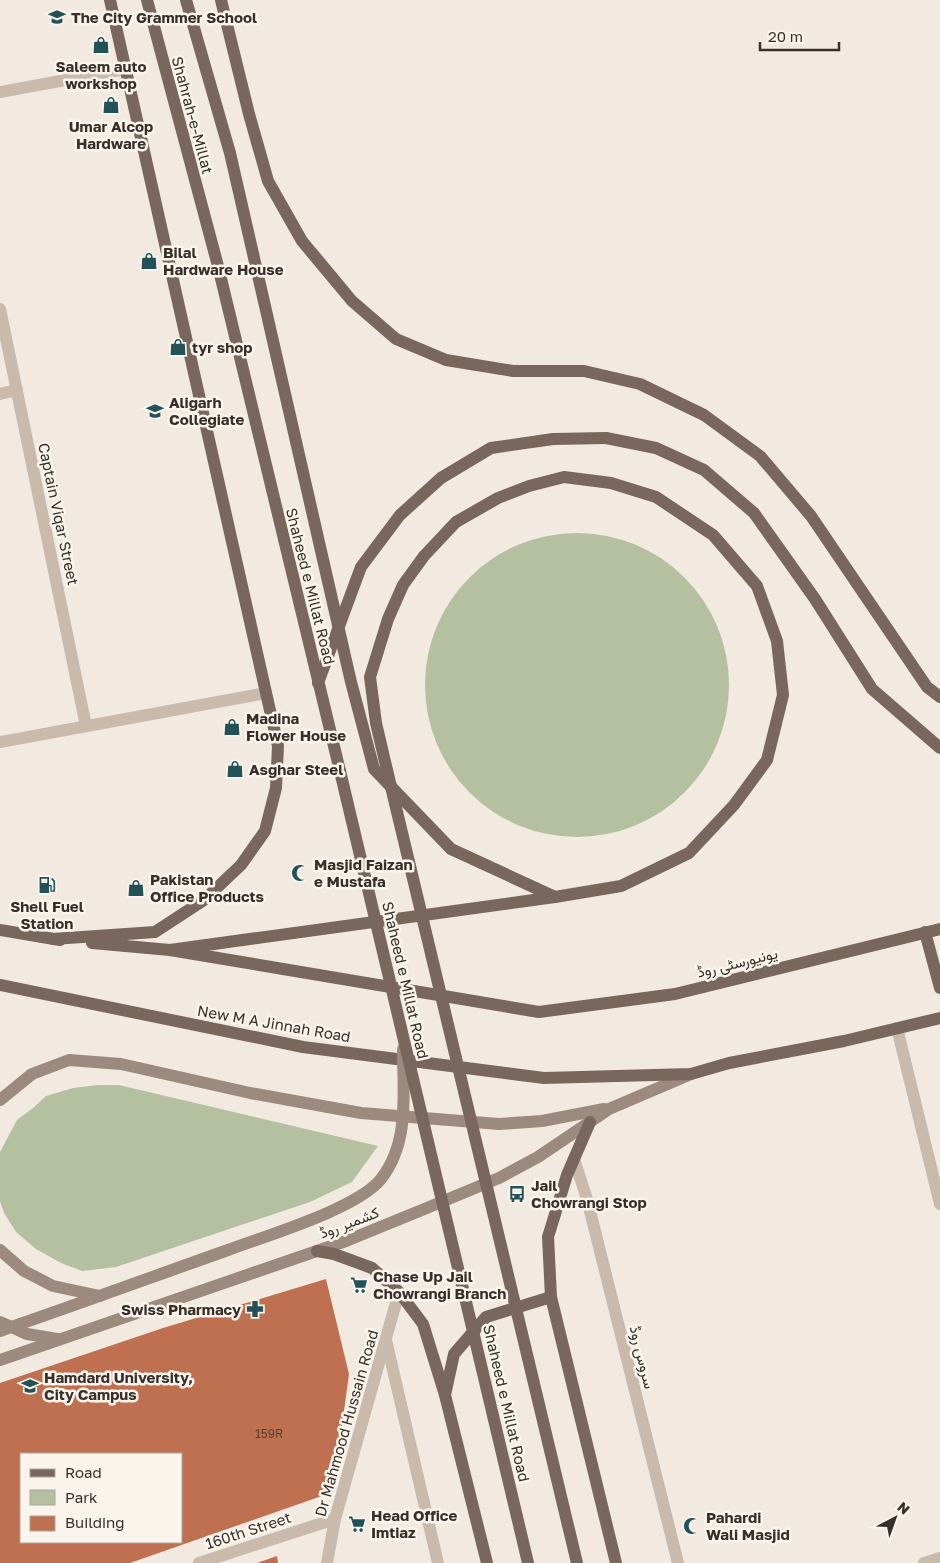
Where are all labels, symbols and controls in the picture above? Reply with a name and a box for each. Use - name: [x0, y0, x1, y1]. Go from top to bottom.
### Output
- school or university icon: The City Grammer School: [47, 7, 67, 27]
- place label: The City Grammer School: [71, 8, 257, 26]
- scale bar: [760, 20, 839, 52]
- text: 20 m: [768, 27, 803, 45]
- shop icon: Saleem auto workshop: [91, 35, 111, 55]
- street label: Shahrah-e-Millat: [169, 54, 217, 176]
- place label: Saleem auto workshop: [56, 57, 146, 92]
- shop icon: Umar Alcop Hardware: [101, 95, 121, 115]
- place label: Umar Alcop Hardware: [69, 117, 153, 152]
- place label: Bilal Hardware House: [163, 243, 284, 278]
- shop icon: Bilal Hardware House: [139, 251, 159, 271]
- shop icon: tyr shop: [168, 337, 188, 357]
- place label: tyr shop: [192, 338, 252, 356]
- place label: Aligarh Collegiate: [169, 393, 245, 428]
- school or university icon: Aligarh Collegiate: [145, 401, 165, 421]
- street label: Captain Viqar Street: [35, 441, 83, 587]
- street label: Shaheed e Millat Road: [283, 506, 339, 666]
- place label: Madina Flower House: [246, 709, 346, 744]
- shop icon: Madina Flower House: [222, 717, 242, 737]
- shop icon: Asghar Steel: [225, 759, 245, 779]
- place label: Asghar Steel: [249, 760, 343, 778]
- place label: Masjid Faizan e Mustafa: [314, 855, 413, 890]
- mosque icon: Masjid Faizan e Mustafa: [290, 863, 310, 883]
- place label: Pakistan Office Products: [150, 870, 264, 905]
- fuel station icon: Shell Fuel Station: [37, 875, 57, 895]
- shop icon: Pakistan Office Products: [126, 878, 146, 898]
- place label: Shell Fuel Station: [10, 897, 84, 932]
- street label: Shaheed e Millat Road: [379, 900, 433, 1060]
- street label: یونیورسٹی روڈ: [695, 943, 780, 983]
- street label: New M A Jinnah Road: [196, 1001, 352, 1045]
- place label: Jail Chowrangi Stop: [531, 1176, 647, 1211]
- bus stop icon: Jail Chowrangi Stop: [507, 1184, 527, 1204]
- street label: کشمیر روڈ: [317, 1202, 382, 1242]
- place label: Chase Up Jail Chowrangi Branch: [373, 1267, 506, 1302]
- supermarket icon: Chase Up Jail Chowrangi Branch: [349, 1275, 369, 1295]
- pharmacy icon: Swiss Pharmacy: [245, 1299, 265, 1319]
- place label: Swiss Pharmacy: [121, 1300, 241, 1318]
- street label: Shaheed e Millat Road: [480, 1323, 534, 1483]
- street label: سروس روڈ: [625, 1324, 660, 1391]
- street label: Dr Mahmood Hussain Road: [311, 1327, 381, 1519]
- place label: Hamdard University, City Campus: [44, 1368, 193, 1403]
- school or university icon: Hamdard University, City Campus: [20, 1376, 40, 1396]
- house number: 159R: [255, 1426, 283, 1441]
- legend: [20, 1453, 182, 1543]
- text: Road: [65, 1463, 102, 1481]
- text: Park: [65, 1488, 98, 1506]
- north arrow: [870, 1493, 920, 1543]
- text: N: [894, 1498, 913, 1518]
- place label: Head Office Imtiaz: [371, 1506, 457, 1541]
- street label: 160th Street: [203, 1508, 293, 1552]
- place label: Pahardi Wali Masjid: [706, 1508, 790, 1543]
- text: Building: [65, 1513, 125, 1531]
- supermarket icon: Head Office Imtiaz: [347, 1514, 367, 1534]
- mosque icon: Pahardi Wali Masjid: [682, 1516, 702, 1536]

